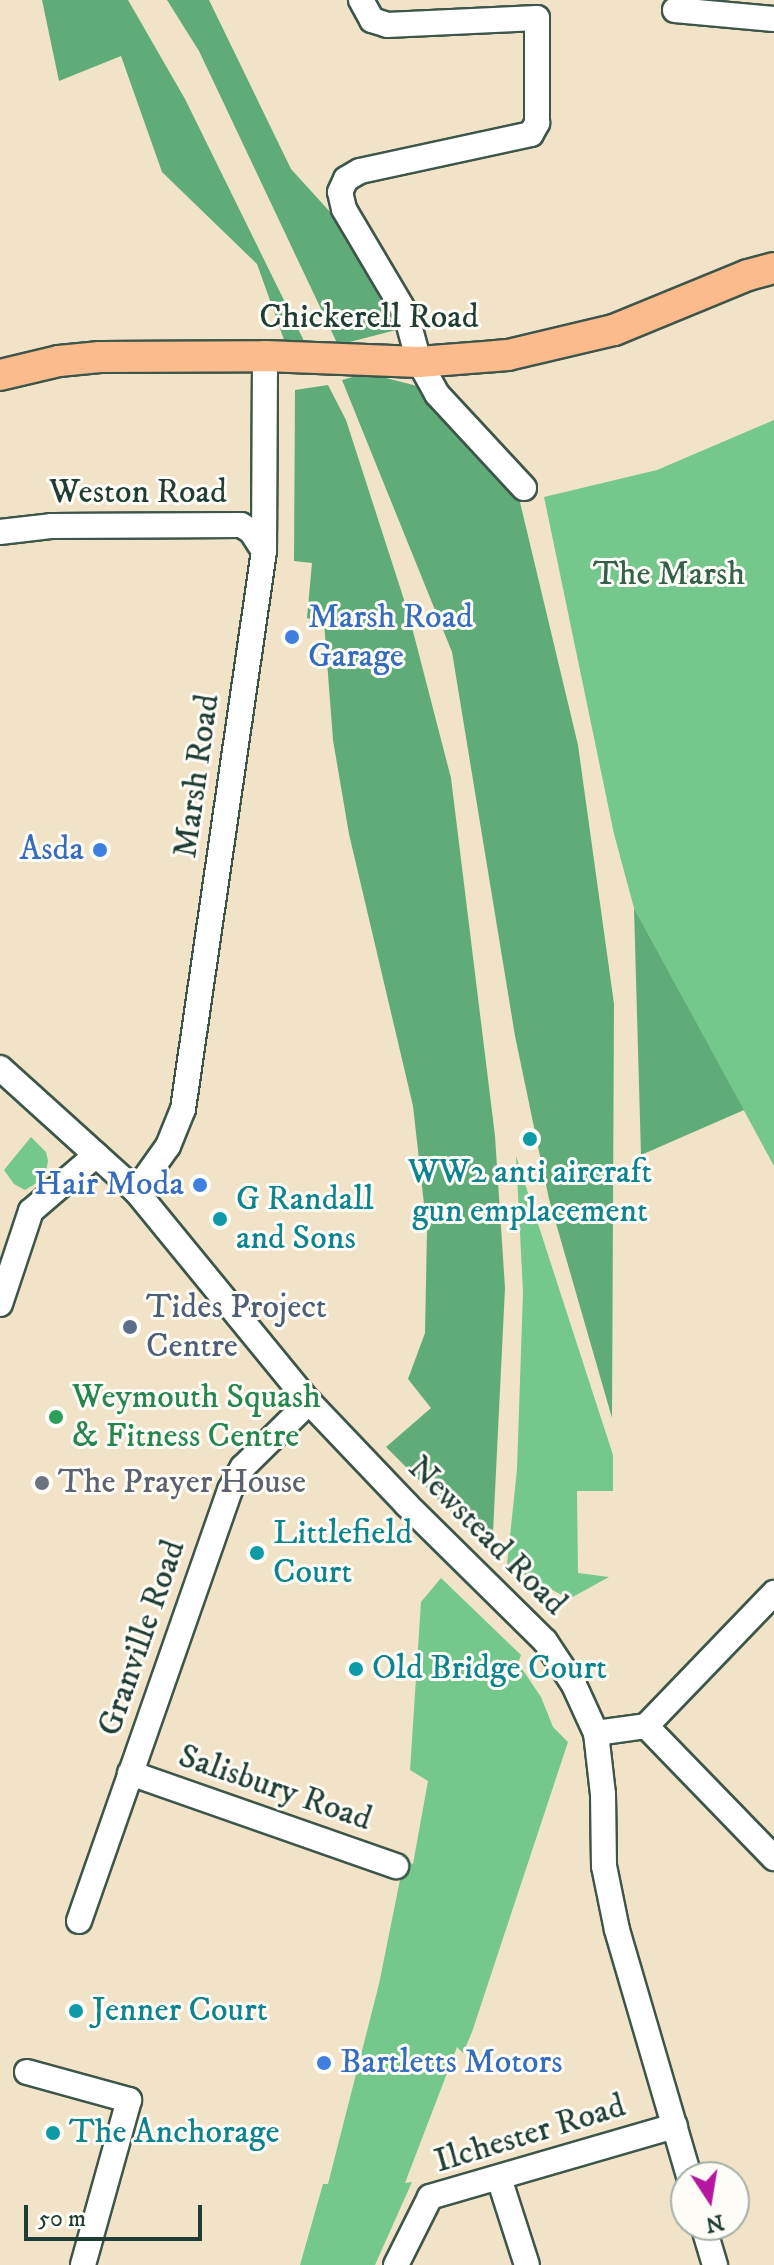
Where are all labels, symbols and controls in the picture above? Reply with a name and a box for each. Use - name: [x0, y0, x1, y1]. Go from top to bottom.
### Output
- street label: Chickerell Road: [259, 298, 479, 338]
- street label: Weston Road: [49, 473, 227, 513]
- park label: The Marsh: [593, 555, 745, 595]
- place label: Marsh Road Garage: [308, 597, 473, 676]
- marker: Marsh Road Garage: [283, 628, 301, 646]
- street label: Marsh Road: [165, 691, 229, 861]
- place label: Asda: [20, 830, 84, 870]
- marker: Asda: [91, 841, 109, 859]
- marker: WW2 anti aircraft gun emplacement: [521, 1130, 539, 1148]
- place label: WW2 anti aircraft gun emplacement: [408, 1152, 652, 1232]
- place label: Hair Moda: [34, 1165, 184, 1205]
- marker: Hair Moda: [191, 1176, 209, 1194]
- place label: G Randall and Sons: [236, 1179, 374, 1258]
- marker: G Randall and Sons: [211, 1210, 229, 1228]
- place label: Tides Project Centre: [146, 1287, 327, 1366]
- marker: Tides Project Centre: [121, 1318, 139, 1336]
- place label: Weymouth Squash & Fitness Centre: [72, 1377, 321, 1456]
- marker: Weymouth Squash & Fitness Centre: [47, 1408, 65, 1426]
- street label: Newstead Road: [399, 1448, 575, 1624]
- place label: The Prayer House: [58, 1463, 306, 1503]
- marker: The Prayer House: [33, 1474, 51, 1492]
- place label: Littlefield Court: [273, 1513, 413, 1592]
- street label: Granville Road: [89, 1535, 195, 1741]
- marker: Littlefield Court: [248, 1544, 266, 1562]
- place label: Old Bridge Court: [372, 1649, 607, 1689]
- marker: Old Bridge Court: [347, 1660, 365, 1678]
- street label: Salisbury Road: [173, 1736, 377, 1840]
- place label: Jenner Court: [92, 1991, 268, 2031]
- marker: Jenner Court: [67, 2002, 85, 2020]
- place label: Bartletts Motors: [340, 2043, 563, 2083]
- marker: Bartletts Motors: [315, 2054, 333, 2072]
- street label: Ilchester Road: [430, 2086, 630, 2182]
- place label: The Anchorage: [69, 2113, 280, 2153]
- marker: The Anchorage: [44, 2124, 62, 2142]
- north arrow: [670, 2161, 750, 2241]
- scale bar: [28, 2189, 206, 2239]
- text: 50 m: [38, 2204, 86, 2234]
- text: N: [703, 2208, 726, 2238]

